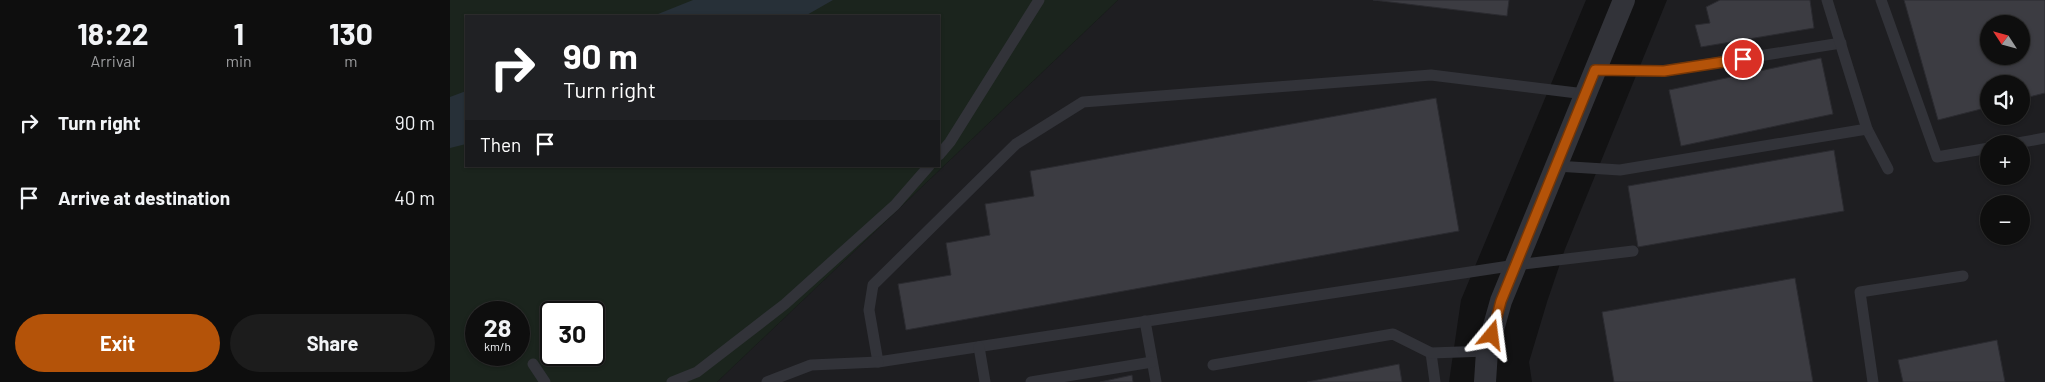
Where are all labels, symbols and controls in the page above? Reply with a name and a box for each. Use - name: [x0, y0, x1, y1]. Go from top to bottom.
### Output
- text: 18:22: [77, 15, 149, 51]
- text: 1: [233, 15, 244, 51]
- text: 130: [329, 15, 373, 51]
- north arrow: [1980, 15, 2030, 65]
- map controls: [1980, 15, 2030, 245]
- text: 90 m: [563, 34, 638, 76]
- icon: right: [480, 35, 545, 100]
- pin: [1722, 38, 1764, 80]
- icon: arrive: [1729, 45, 1757, 73]
- text: Arrival: [91, 51, 135, 70]
- text: min: [226, 51, 252, 70]
- text: m: [344, 51, 357, 70]
- button: sound: [1980, 75, 2030, 125]
- text: Turn right: [563, 76, 656, 102]
- icon: right: [15, 109, 43, 137]
- text: Turn right: [58, 111, 140, 134]
- text: 90 m: [395, 111, 435, 134]
- icon: arrive: [531, 130, 559, 158]
- text: Then: [480, 133, 521, 156]
- button: +: [1980, 135, 2030, 185]
- icon: arrive: [15, 184, 43, 212]
- text: Arrive at destination: [58, 186, 230, 209]
- text: 40 m: [394, 186, 435, 209]
- button: −: [1980, 195, 2030, 245]
- speed limit sign: 30: [540, 301, 605, 366]
- position arrow: [1465, 308, 1517, 360]
- text: 28: [484, 312, 511, 342]
- button: Exit: [15, 314, 220, 372]
- button: Share: [230, 314, 435, 372]
- text: km/h: [484, 339, 511, 353]

